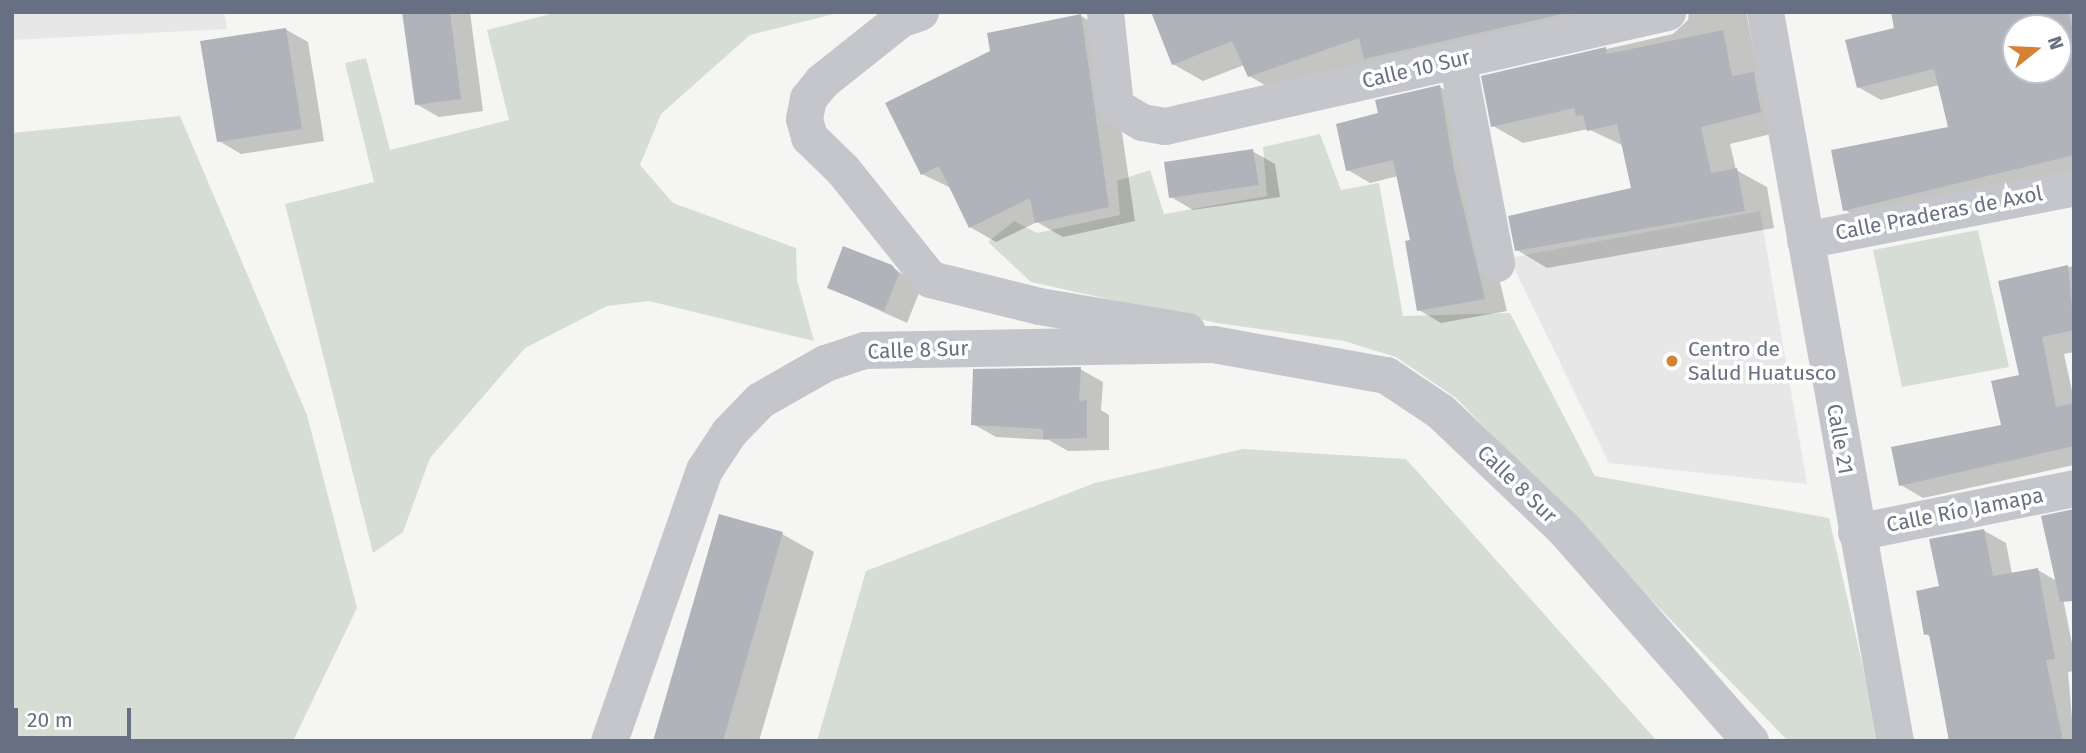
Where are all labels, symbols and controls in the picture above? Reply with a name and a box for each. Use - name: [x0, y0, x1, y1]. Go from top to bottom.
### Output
- north arrow: [2002, 14, 2072, 84]
- text: N: [2043, 33, 2068, 53]
- street label: Calle 10 Sur: [1360, 44, 1472, 94]
- street label: Calle Praderas de Axol: [1833, 181, 2045, 245]
- street label: Calle 8 Sur: [867, 336, 969, 364]
- place label: Centro de Salud Huatusco: [1688, 336, 1837, 386]
- marker: Centro de Salud Huatusco: [1662, 351, 1682, 371]
- street label: Calle 21: [1821, 402, 1859, 476]
- street label: Calle 8 Sur: [1472, 440, 1562, 528]
- street label: Calle Río Jamapa: [1884, 482, 2046, 538]
- scale bar: [18, 694, 135, 738]
- text: 20 m: [27, 707, 73, 733]

